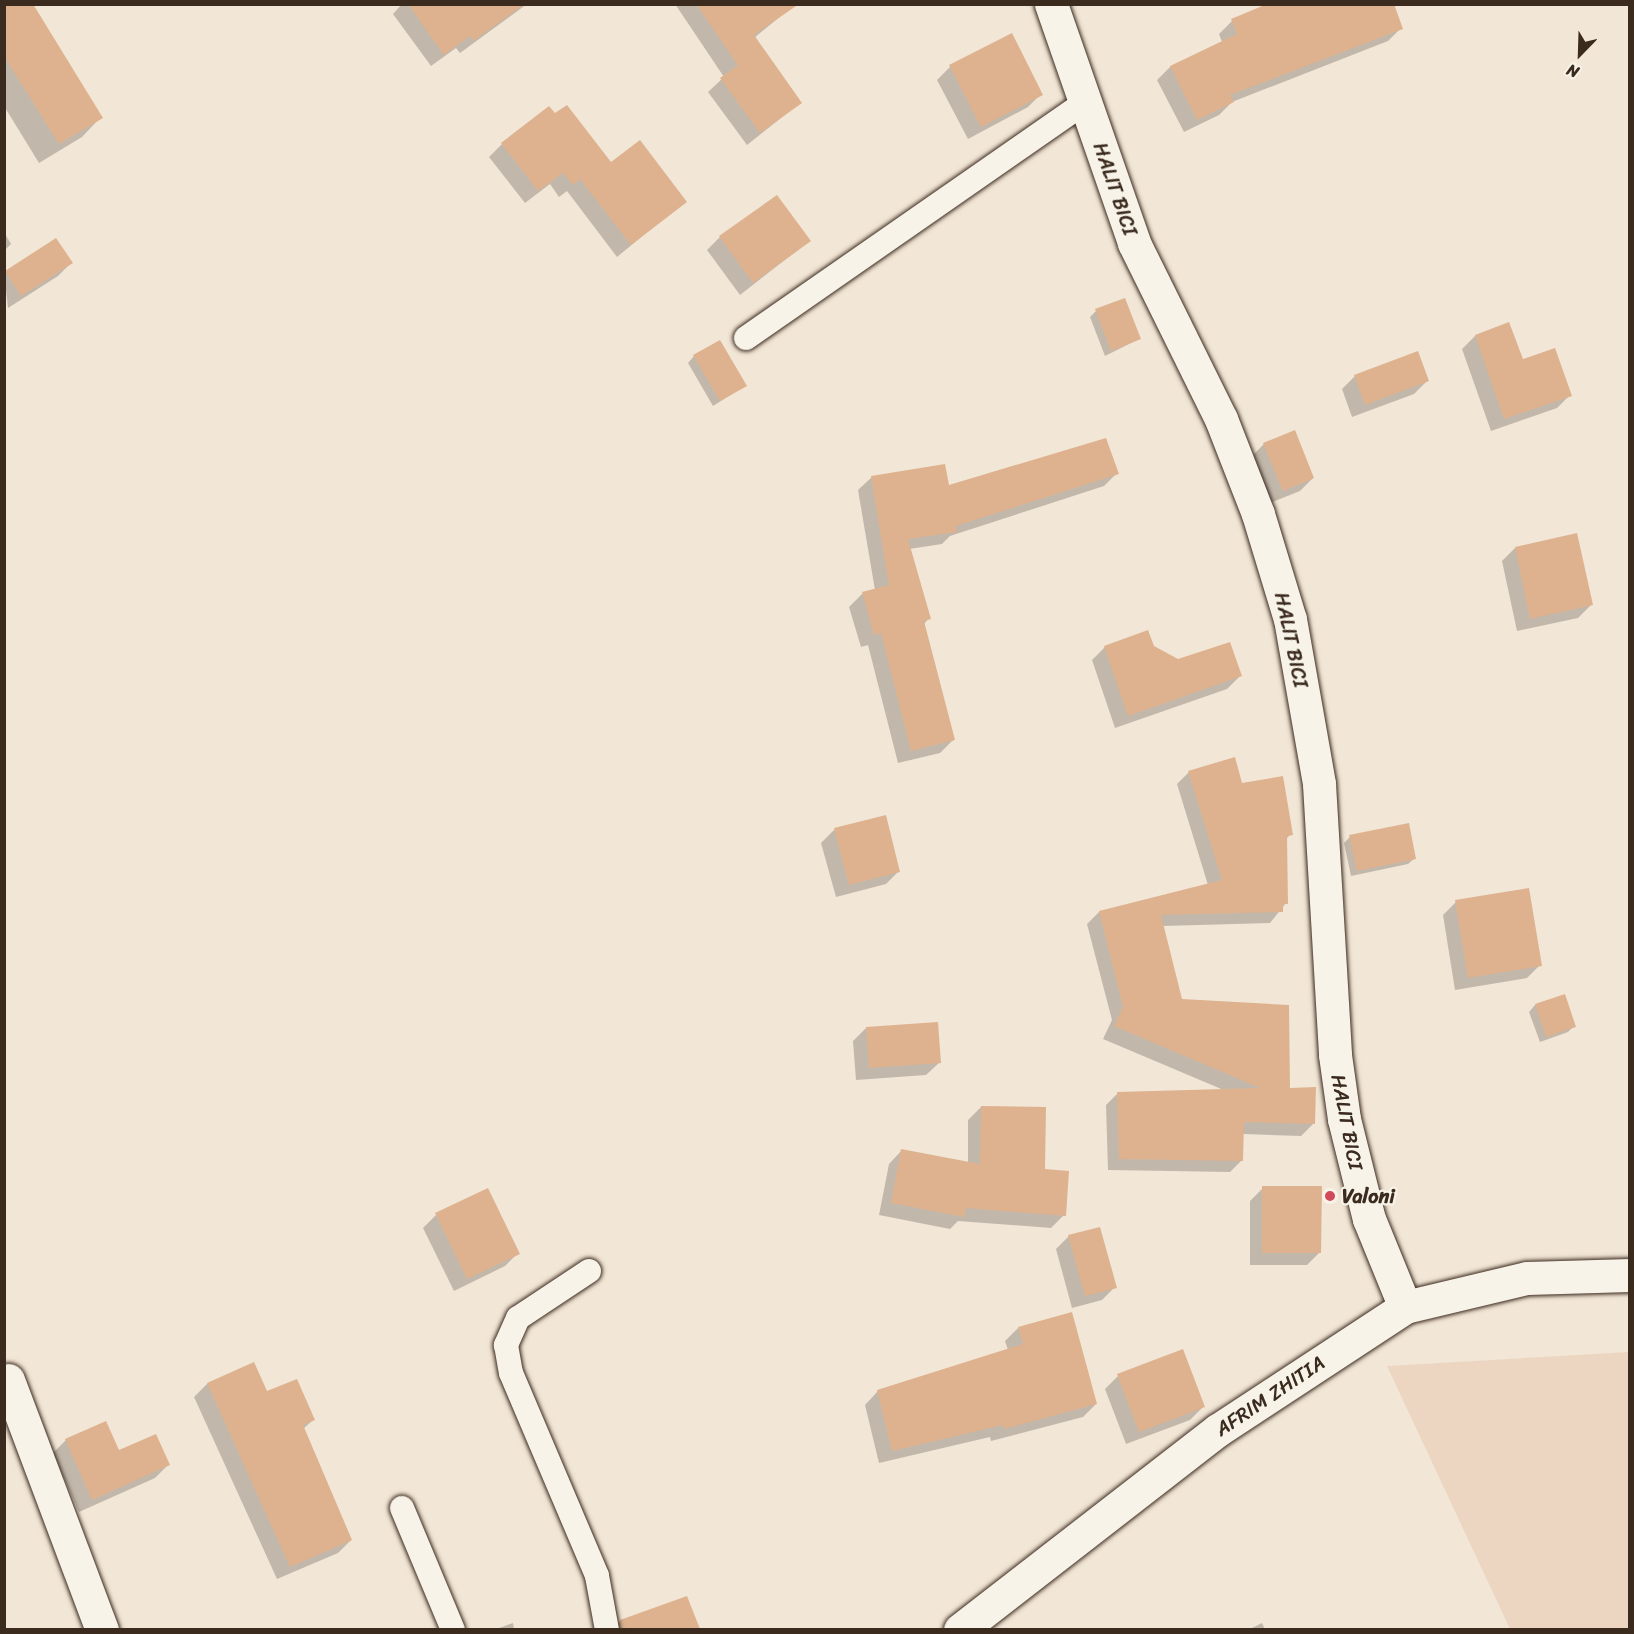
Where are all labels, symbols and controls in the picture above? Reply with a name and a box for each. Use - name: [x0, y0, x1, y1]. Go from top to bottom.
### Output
- north arrow: [1550, 24, 1610, 84]
- text: N: [1562, 56, 1584, 87]
- street label: HALIT BICI: [1088, 139, 1142, 239]
- street label: HALIT BICI: [1269, 590, 1313, 690]
- street label: HALIT BICI: [1326, 1072, 1368, 1172]
- place label: Valoni: [1342, 1184, 1395, 1208]
- marker: Valoni: [1323, 1189, 1337, 1203]
- street label: AFRIM ZHITIA: [1211, 1351, 1329, 1441]

